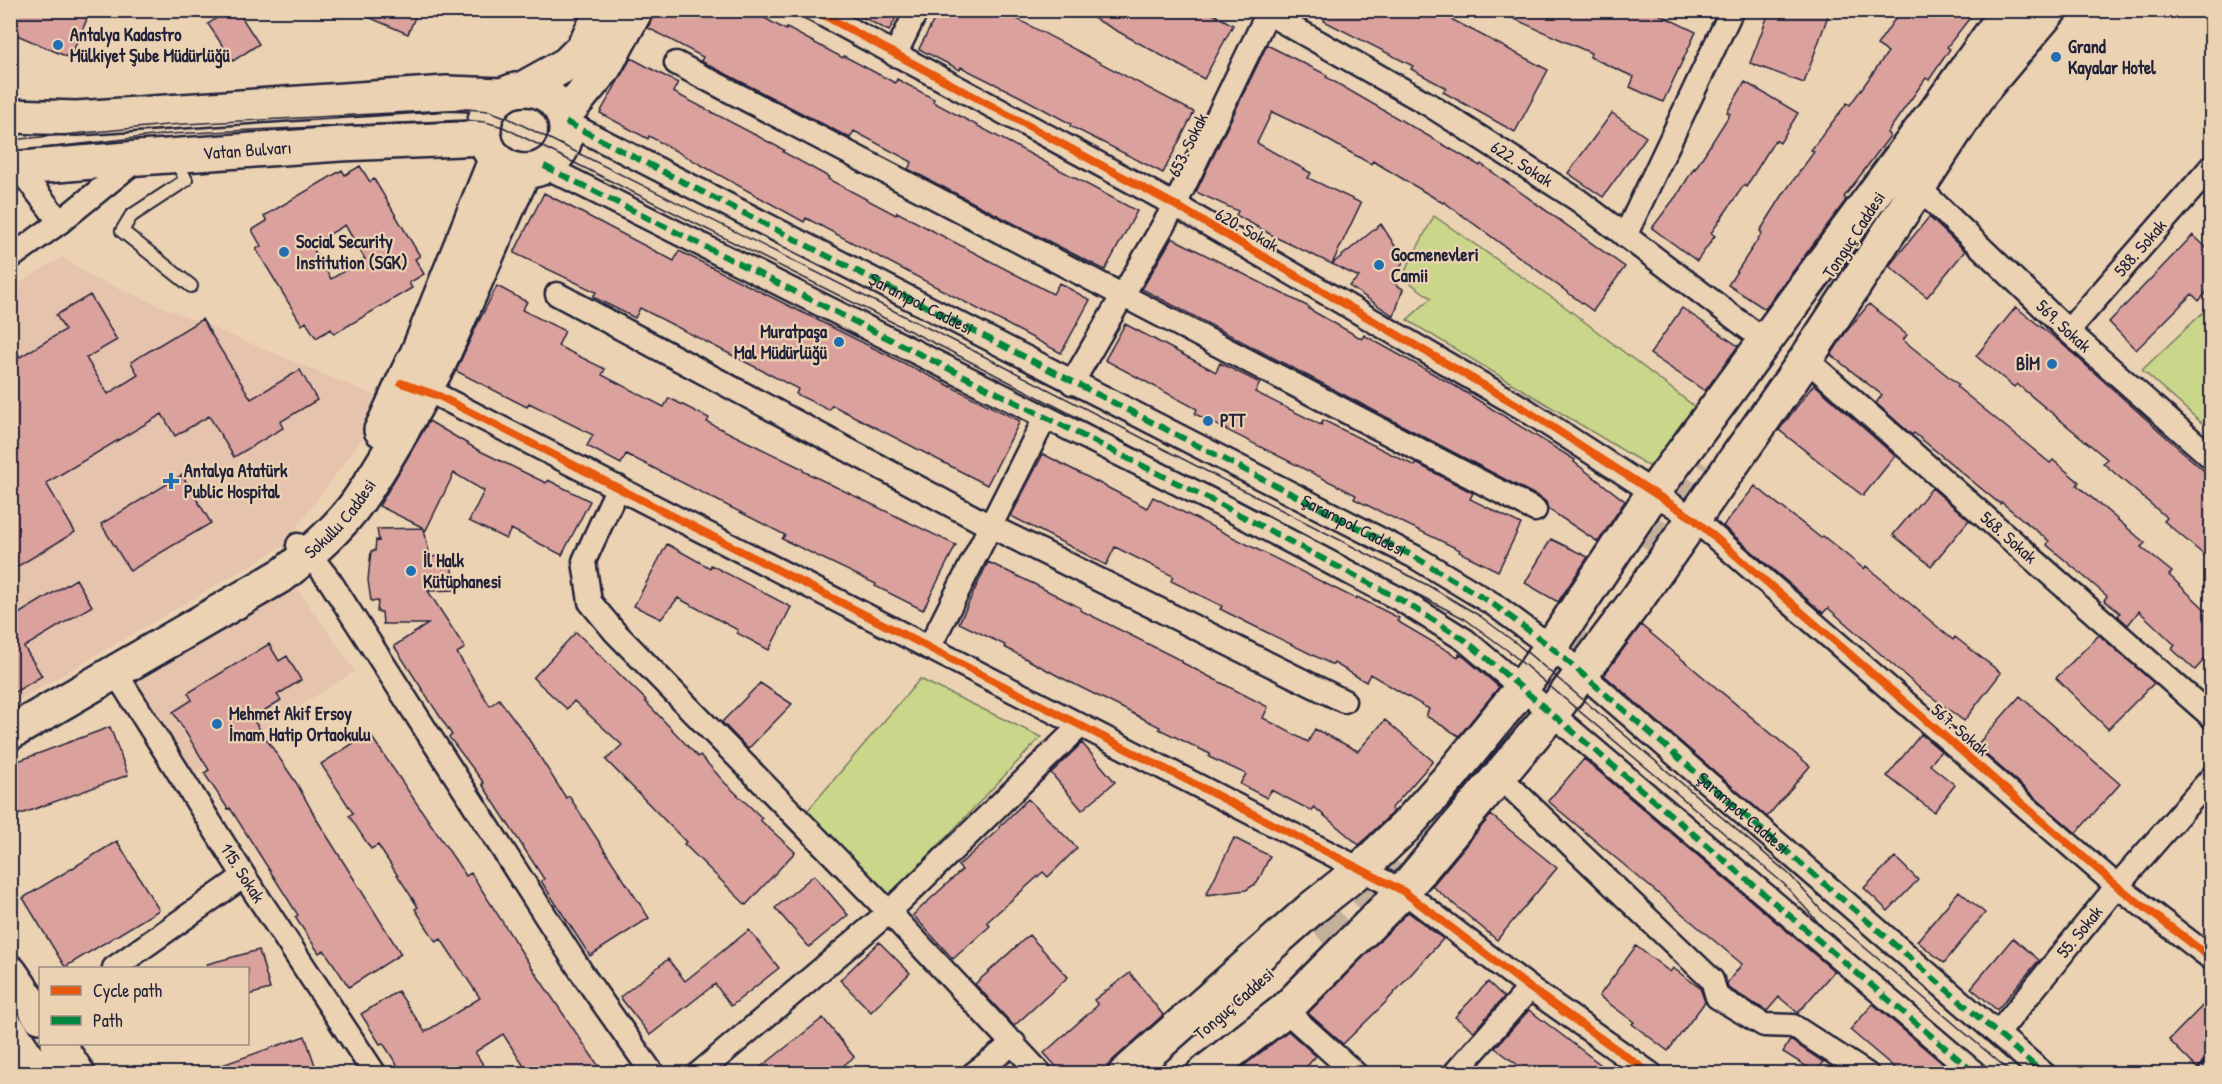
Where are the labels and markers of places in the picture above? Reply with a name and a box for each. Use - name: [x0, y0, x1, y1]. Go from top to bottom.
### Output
- place label: Antalya Kadastro Mülkiyet Şube Müdürlüğü: [70, 22, 231, 69]
- place label: Grand Kayalar Hotel: [2068, 34, 2157, 81]
- marker: Antalya Kadastro Mülkiyet Şube Müdürlüğü: [51, 38, 65, 52]
- marker: Grand Kayalar Hotel: [2049, 50, 2063, 64]
- place label: Social Security Institution (SGK): [296, 229, 408, 275]
- place label: Gocmenevleri Camii: [1391, 242, 1479, 288]
- marker: Social Security Institution (SGK): [277, 245, 291, 259]
- marker: Gocmenevleri Camii: [1372, 258, 1386, 272]
- place label: Muratpaşa Mal Müdürlüğü: [734, 319, 828, 366]
- marker: Muratpaşa Mal Müdürlüğü: [832, 335, 846, 349]
- place label: BİM: [2016, 351, 2040, 376]
- marker: BİM: [2045, 357, 2059, 371]
- place label: PTT: [1220, 408, 1246, 433]
- marker: PTT: [1201, 414, 1215, 428]
- place label: Antalya Atatürk Public Hospital: [184, 458, 288, 505]
- marker: Antalya Atatürk Public Hospital: [162, 472, 180, 490]
- place label: İl Halk Kütüphanesi: [423, 548, 502, 595]
- marker: İl Halk Kütüphanesi: [404, 564, 418, 578]
- place label: Mehmet Akif Ersoy İmam Hatip Ortaokulu: [229, 701, 371, 748]
- marker: Mehmet Akif Ersoy İmam Hatip Ortaokulu: [210, 717, 224, 731]

